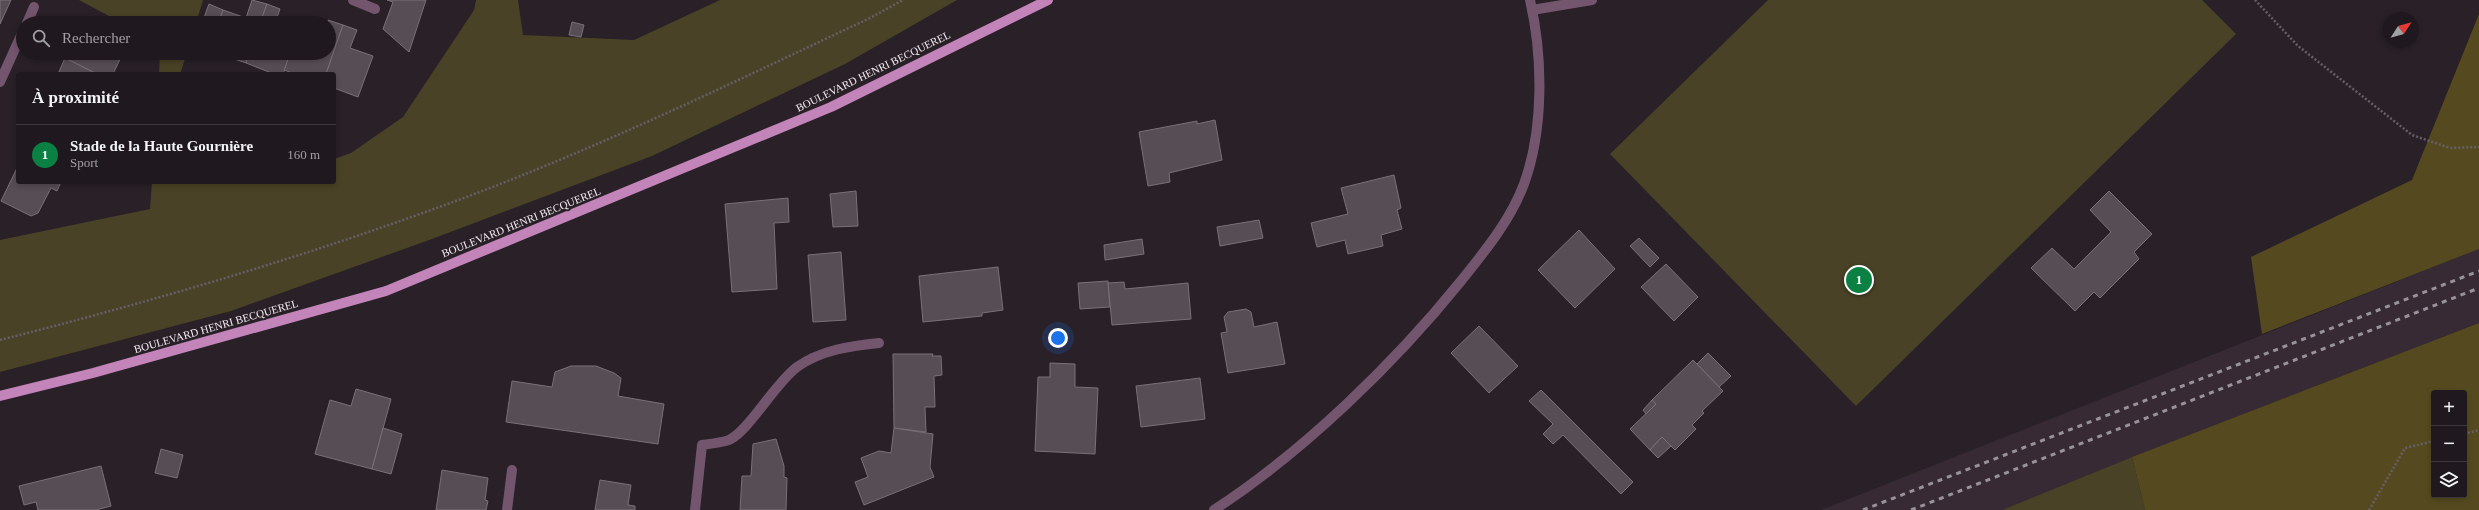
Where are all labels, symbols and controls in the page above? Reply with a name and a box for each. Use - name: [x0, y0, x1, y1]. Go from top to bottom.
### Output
- north arrow: [2383, 12, 2419, 48]
- search box: [16, 16, 336, 60]
- icon: search: [30, 27, 52, 49]
- street label: BOULEVARD HENRI BECQUEREL: [794, 28, 952, 114]
- text: Rechercher: [62, 30, 130, 46]
- text: À proximité: [32, 88, 119, 107]
- text: Stade de la Haute Gournière: [70, 138, 253, 154]
- text: 1: [42, 147, 48, 162]
- text: 160 m: [287, 147, 320, 162]
- text: Sport: [70, 155, 98, 170]
- street label: BOULEVARD HENRI BECQUEREL: [440, 184, 602, 259]
- pin: 1: [1846, 265, 1872, 295]
- street label: BOULEVARD HENRI BECQUEREL: [132, 297, 300, 355]
- your location: [1048, 328, 1068, 348]
- map controls: [2431, 390, 2467, 498]
- button: +: [2431, 390, 2467, 426]
- button: −: [2431, 426, 2467, 462]
- button: layers: [2431, 462, 2467, 498]

